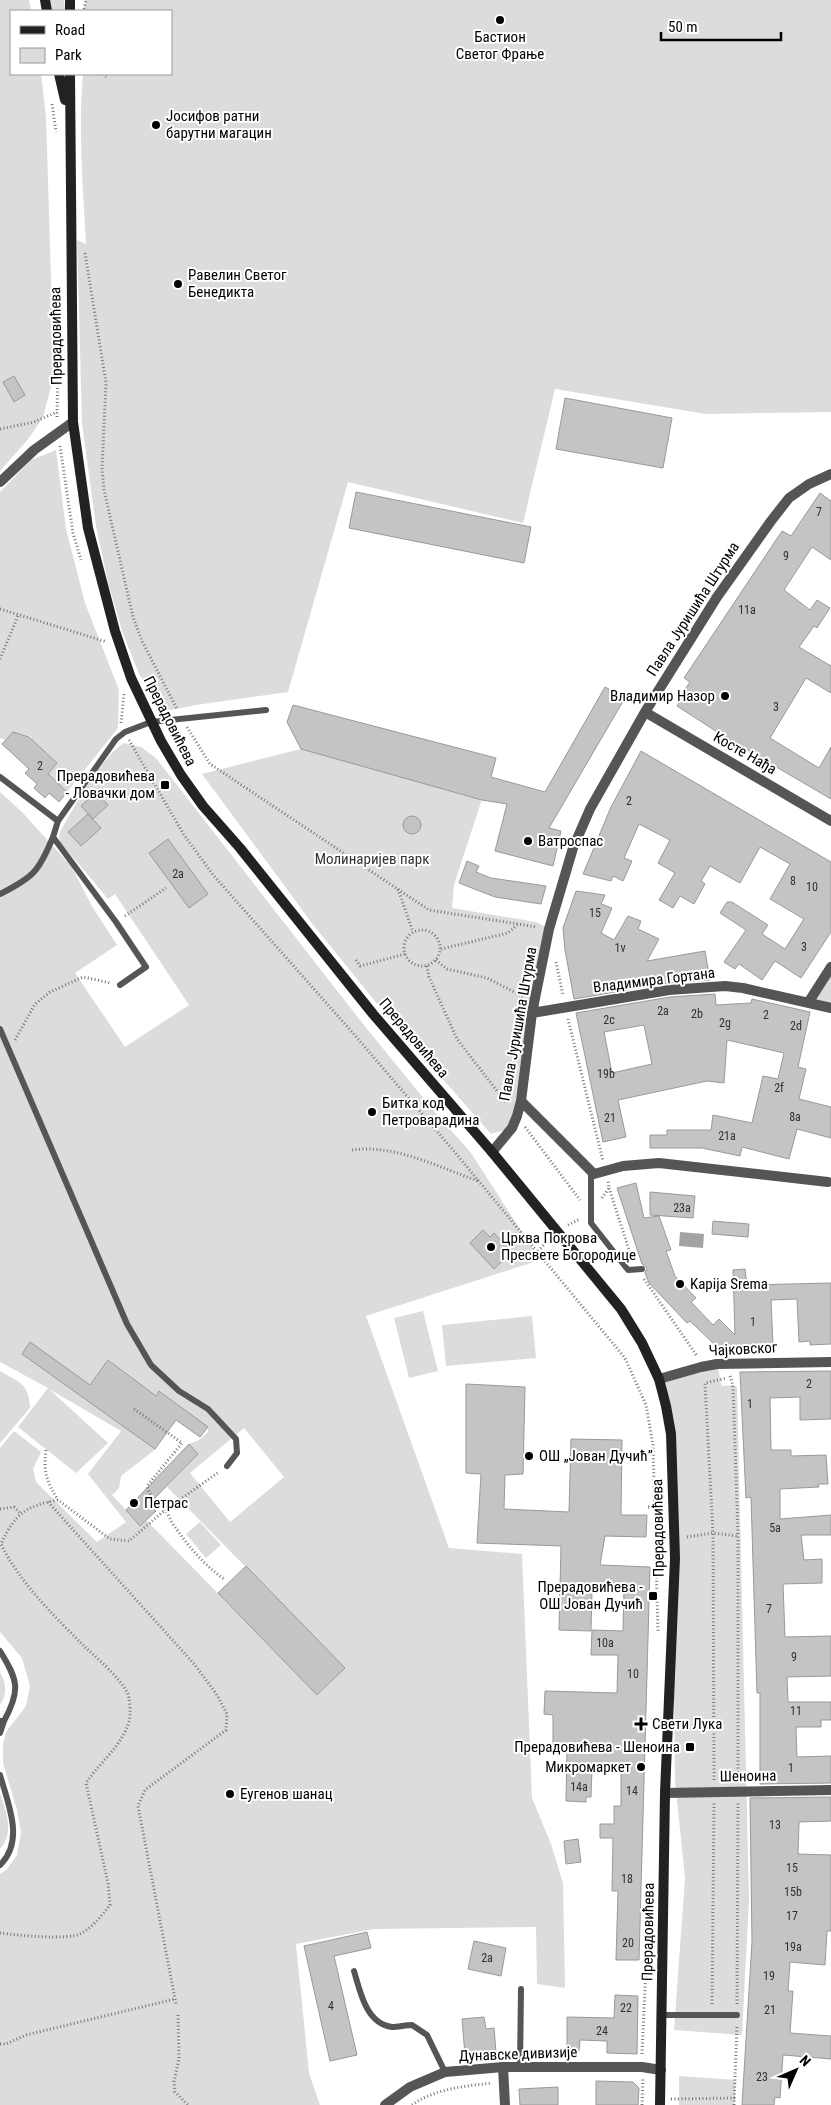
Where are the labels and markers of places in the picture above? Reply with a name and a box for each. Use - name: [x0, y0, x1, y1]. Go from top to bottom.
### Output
- marker: Бастион Светог Фрање: [494, 14, 506, 26]
- place label: Бастион Светог Фрање: [456, 28, 544, 63]
- place label: Јосифов ратни барутни магацин: [166, 107, 272, 142]
- marker: Јосифов ратни барутни магацин: [150, 119, 162, 131]
- place label: Равелин Светог Бенедикта: [188, 266, 287, 301]
- marker: Равелин Светог Бенедикта: [172, 278, 184, 290]
- place label: Владимир Назор: [610, 687, 715, 705]
- marker: Владимир Назор: [719, 690, 731, 702]
- place label: Прерадовићева - Ловачки дом: [57, 767, 155, 802]
- marker: Прерадовићева - Ловачки дом: [159, 779, 171, 791]
- place label: Ватроспас: [538, 832, 603, 850]
- marker: Ватроспас: [522, 835, 534, 847]
- place label: Битка код Петроварадина: [382, 1094, 479, 1129]
- marker: Битка код Петроварадина: [366, 1106, 378, 1118]
- place label: Црква Покрова Пресвете Богородице: [501, 1229, 636, 1264]
- marker: Црква Покрова Пресвете Богородице: [485, 1241, 497, 1253]
- place label: Kapija Srema: [690, 1275, 768, 1293]
- marker: Kapija Srema: [674, 1278, 686, 1290]
- place label: ОШ „Јован Дучић”: [539, 1447, 653, 1465]
- marker: ОШ „Јован Дучић”: [523, 1450, 535, 1462]
- place label: Петрас: [144, 1494, 188, 1512]
- marker: Петрас: [128, 1497, 140, 1509]
- place label: Прерадовићева - ОШ Јован Дучић: [538, 1578, 643, 1613]
- marker: Прерадовићева - ОШ Јован Дучић: [647, 1590, 659, 1602]
- place label: Свети Лука: [652, 1715, 722, 1733]
- marker: Свети Лука: [634, 1717, 648, 1731]
- place label: Прерадовићева - Шеноина: [514, 1738, 680, 1756]
- marker: Прерадовићева - Шеноина: [684, 1741, 696, 1753]
- place label: Микромаркет: [545, 1758, 631, 1776]
- marker: Микромаркет: [635, 1761, 647, 1773]
- place label: Еугенов шанац: [240, 1785, 333, 1803]
- marker: Еугенов шанац: [224, 1788, 236, 1800]

